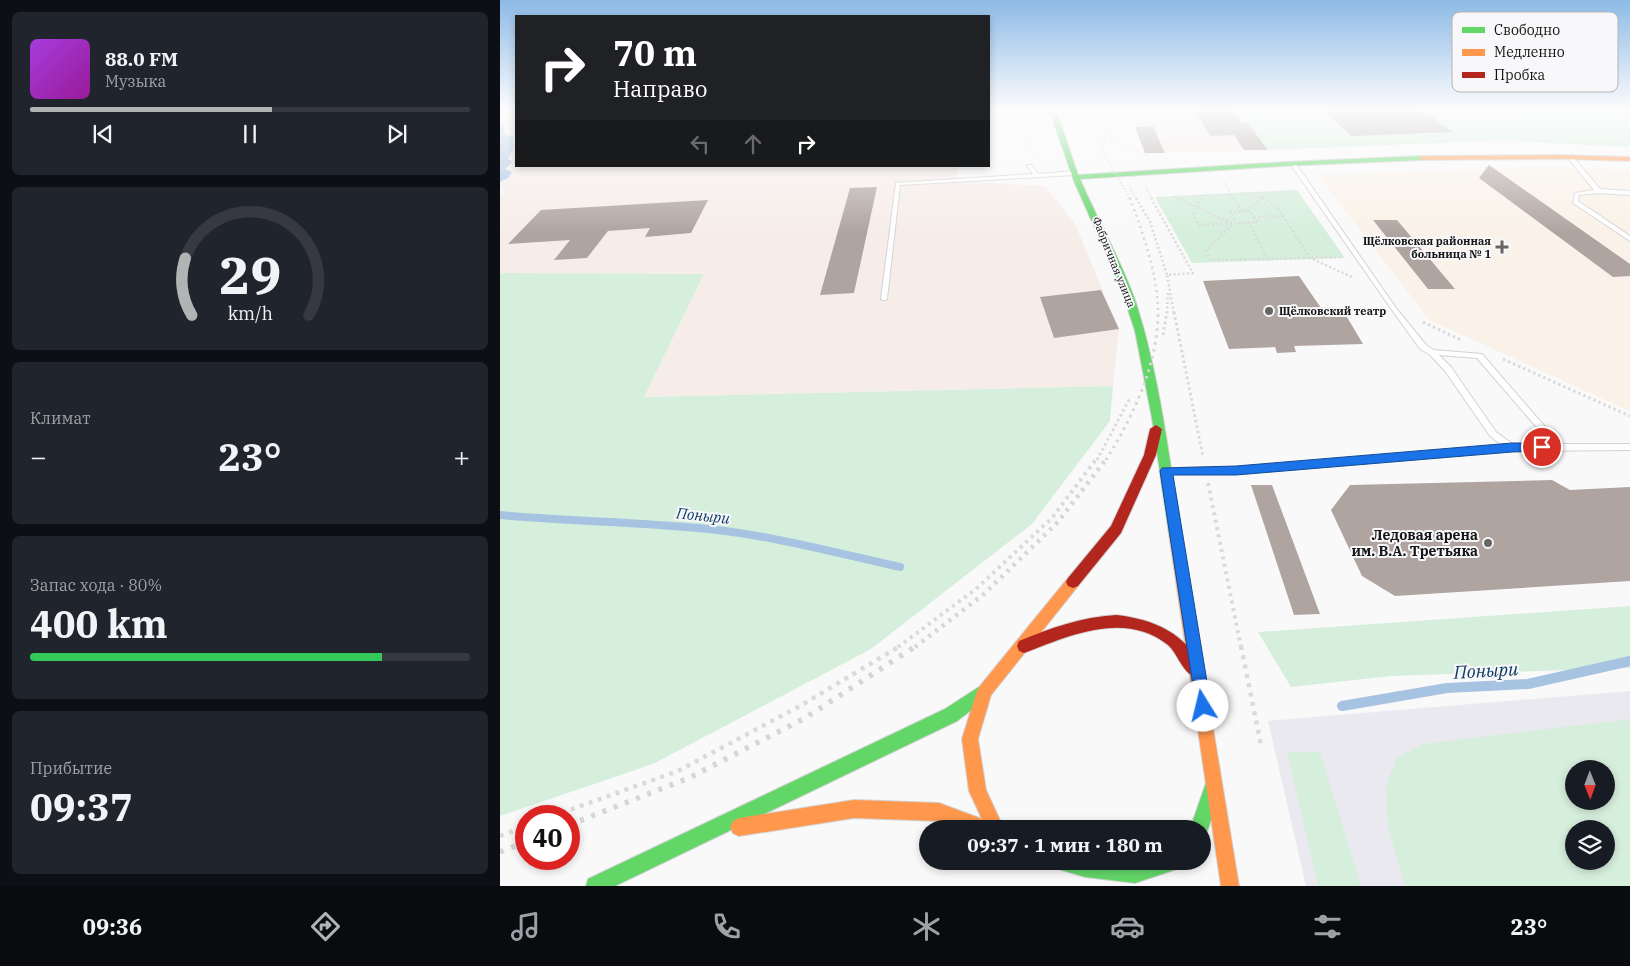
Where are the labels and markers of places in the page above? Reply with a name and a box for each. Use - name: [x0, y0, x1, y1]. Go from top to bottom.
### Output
- place label: Щёлковская районная больница № 1: [1363, 234, 1491, 261]
- marker: Щёлковская районная больница № 1: [1495, 240, 1509, 254]
- place label: Щёлковский театр: [1279, 304, 1386, 318]
- marker: Щёлковский театр: [1263, 305, 1275, 317]
- pin: [1521, 426, 1563, 468]
- place label: Ледовая арена им. В.А. Третьяка: [1351, 526, 1478, 560]
- marker: Ледовая арена им. В.А. Третьяка: [1482, 537, 1494, 549]

